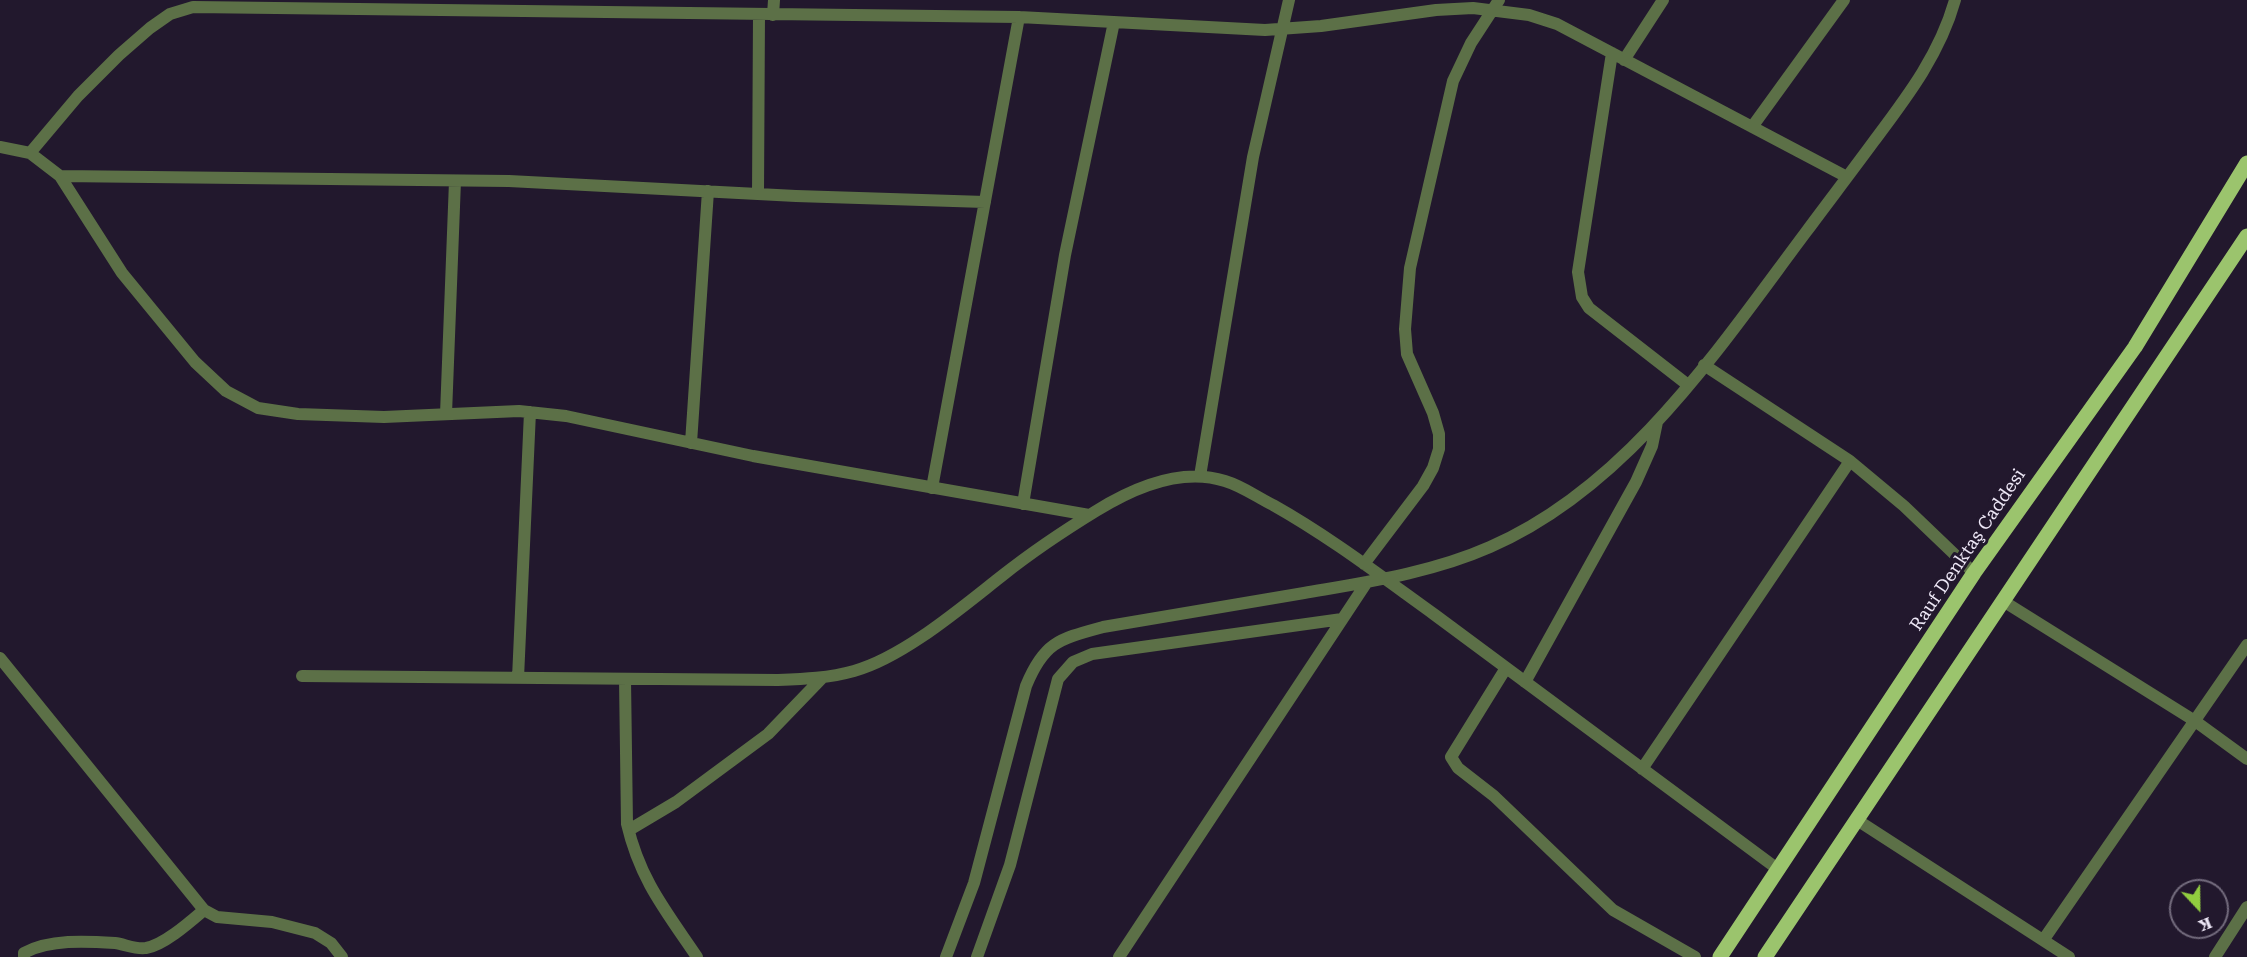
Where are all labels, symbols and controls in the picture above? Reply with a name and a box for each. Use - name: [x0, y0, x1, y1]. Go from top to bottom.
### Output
- street label: Rauf Denktaş Caddesi: [1906, 465, 2030, 635]
- north arrow: [2169, 879, 2229, 939]
- text: K: [2196, 913, 2215, 935]

